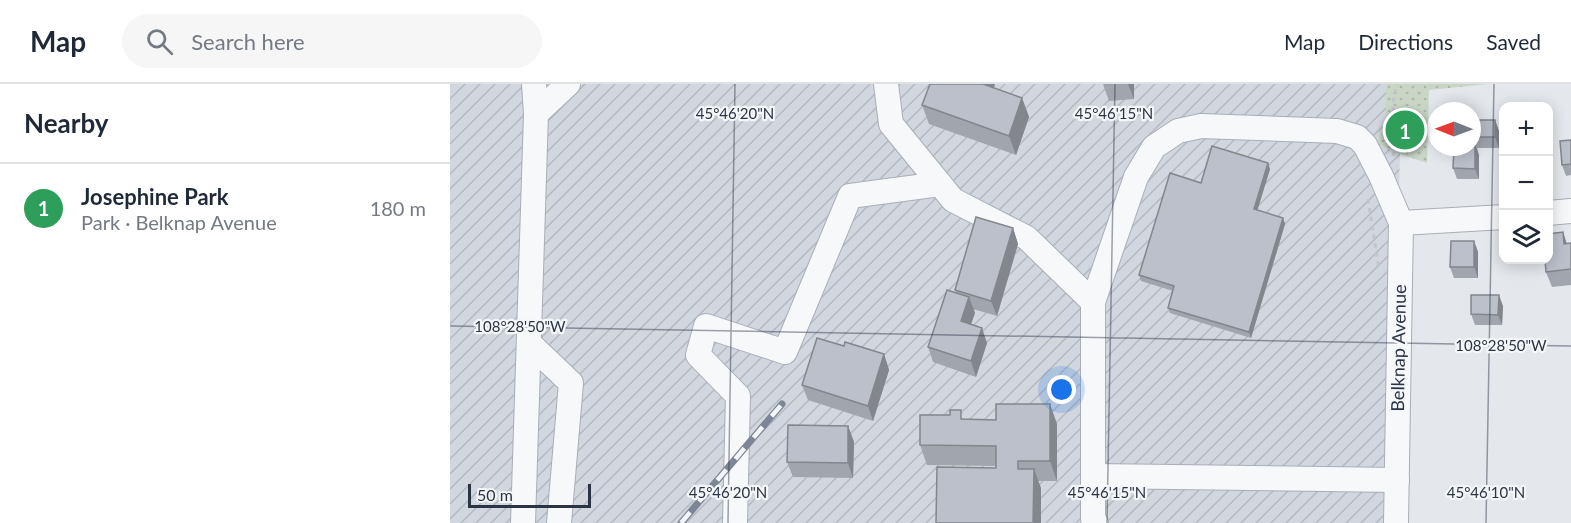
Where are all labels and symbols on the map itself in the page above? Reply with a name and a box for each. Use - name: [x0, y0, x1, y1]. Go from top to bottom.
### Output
- north arrow: [1427, 102, 1481, 156]
- text: 45°46'20"N: [696, 104, 774, 122]
- text: 45°46'15"N: [1075, 104, 1153, 122]
- pin: 1: [1386, 108, 1424, 152]
- street label: Belknap Avenue: [1386, 284, 1410, 412]
- text: 108°28'50"W: [474, 317, 566, 335]
- text: 108°28'50"W: [1455, 336, 1547, 354]
- your location: [1047, 375, 1076, 404]
- scale bar: [468, 481, 591, 508]
- text: 45°46'20"N: [689, 483, 767, 501]
- text: 45°46'15"N: [1068, 483, 1146, 501]
- text: 45°46'10"N: [1447, 483, 1525, 501]

